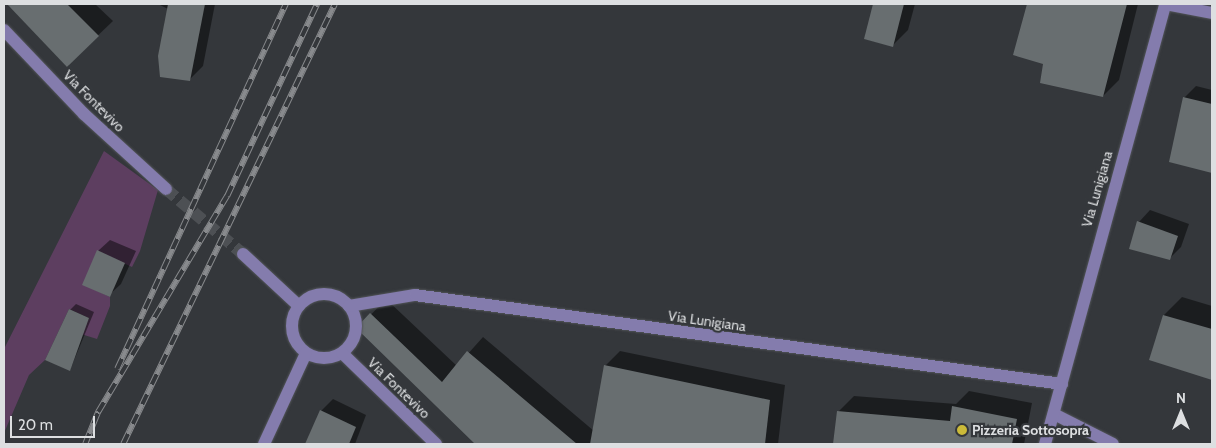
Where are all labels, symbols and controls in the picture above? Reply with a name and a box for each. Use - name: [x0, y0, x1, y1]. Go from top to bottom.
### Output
- street label: Via Fontevivo: [60, 67, 128, 135]
- street label: Via Lunigiana: [1078, 149, 1116, 229]
- street label: Via Lunigiana: [667, 307, 747, 335]
- street label: Via Fontevivo: [364, 354, 434, 422]
- north arrow: [1156, 388, 1206, 438]
- text: N: [1176, 389, 1186, 407]
- scale bar: [12, 406, 98, 438]
- text: 20 m: [18, 416, 53, 434]
- place label: Pizzeria Sottosopra: [972, 422, 1089, 438]
- marker: Pizzeria Sottosopra: [956, 424, 968, 436]

